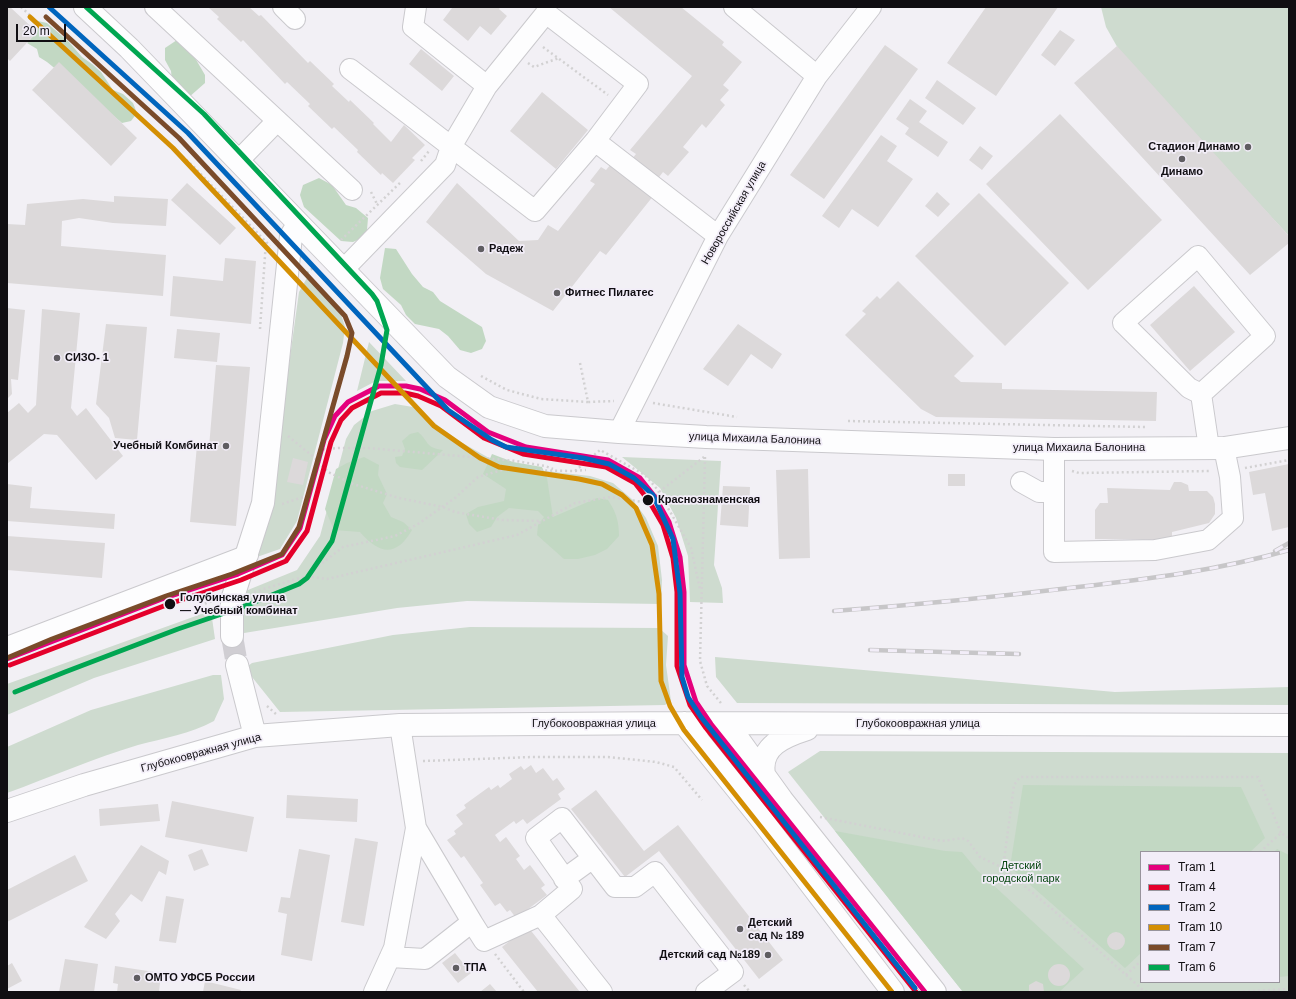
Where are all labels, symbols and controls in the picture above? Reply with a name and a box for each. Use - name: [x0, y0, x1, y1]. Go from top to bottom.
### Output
- scale bar: [18, 16, 68, 42]
- text: 20 m: [23, 24, 50, 38]
- place label: Стадион Динамо: [1148, 140, 1240, 154]
- marker: Стадион Динамо: [1243, 142, 1253, 152]
- marker: Динамо: [1177, 154, 1187, 164]
- street label: Новороссийская улица: [699, 159, 769, 267]
- place label: Динамо: [1161, 165, 1203, 179]
- place label: Радеж: [489, 242, 523, 256]
- marker: Радеж: [476, 244, 486, 254]
- place label: Фитнес Пилатес: [565, 286, 654, 300]
- marker: Фитнес Пилатес: [552, 288, 562, 298]
- place label: СИЗО- 1: [65, 351, 109, 365]
- marker: СИЗО- 1: [52, 353, 62, 363]
- street label: улица Михаила Балонина: [689, 430, 821, 448]
- place label: Учебный Комбинат: [113, 439, 218, 453]
- marker: Учебный Комбинат: [221, 441, 231, 451]
- street label: улица Михаила Балонина: [1013, 441, 1145, 455]
- marker: Краснознаменская: [641, 493, 655, 507]
- place label: Краснознаменская: [658, 493, 760, 507]
- place label: Голубинская улица — Учебный комбинат: [180, 591, 298, 617]
- marker: Голубинская улица — Учебный комбинат: [163, 597, 177, 611]
- street label: Глубокоовражная улица: [532, 717, 656, 731]
- street label: Глубокоовражная улица: [856, 717, 980, 731]
- street label: Глубокоовражная улица: [139, 731, 263, 775]
- legend: [1140, 851, 1280, 983]
- park label: Детский городской парк: [982, 859, 1060, 885]
- text: Tram 1: [1178, 860, 1216, 874]
- text: Tram 4: [1178, 880, 1216, 894]
- text: Tram 2: [1178, 900, 1216, 914]
- place label: Детский сад № 189: [748, 916, 804, 942]
- text: Tram 10: [1178, 920, 1222, 934]
- marker: Детский сад № 189: [735, 924, 745, 934]
- text: Tram 7: [1178, 940, 1216, 954]
- place label: Детский сад №189: [660, 948, 760, 962]
- marker: Детский сад №189: [763, 950, 773, 960]
- text: Tram 6: [1178, 960, 1216, 974]
- place label: ТПА: [464, 961, 487, 975]
- marker: ТПА: [451, 963, 461, 973]
- place label: ОМТО УФСБ России: [145, 971, 255, 985]
- marker: ОМТО УФСБ России: [132, 973, 142, 983]

